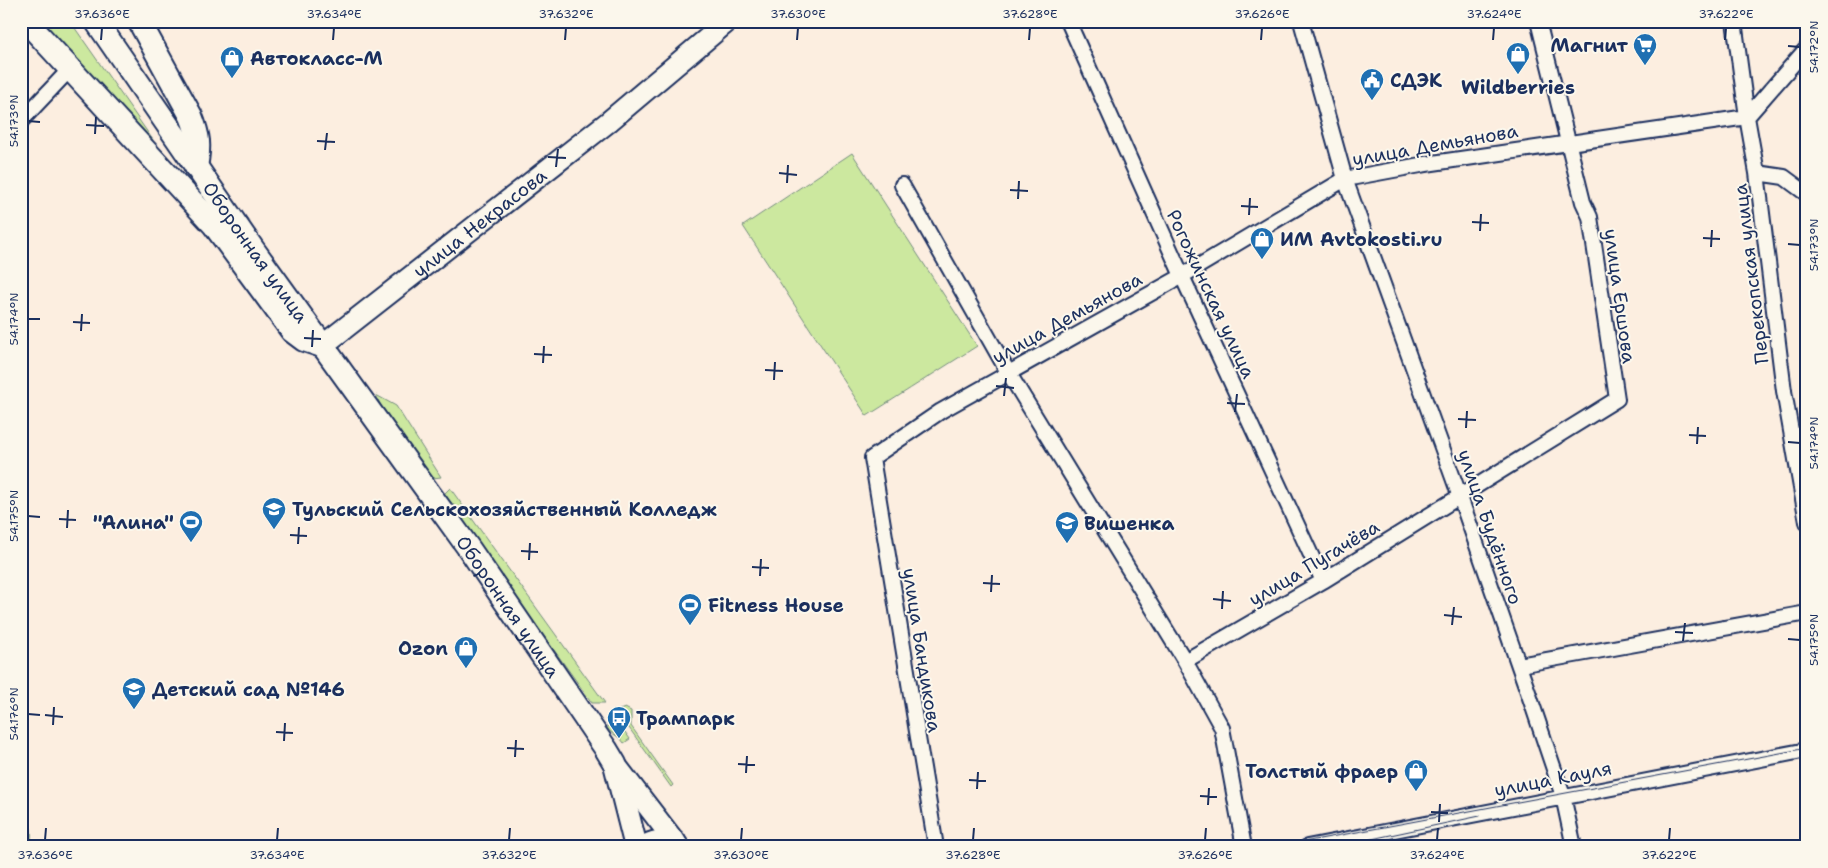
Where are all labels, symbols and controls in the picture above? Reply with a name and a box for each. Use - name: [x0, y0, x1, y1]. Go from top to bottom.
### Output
- text: 37.636°E: [74, 6, 130, 22]
- text: 37.634°E: [306, 6, 362, 22]
- text: 37.632°E: [539, 6, 593, 22]
- text: 37.630°E: [770, 6, 826, 22]
- text: 37.628°E: [1002, 6, 1058, 22]
- text: 37.626°E: [1234, 6, 1290, 22]
- text: 37.624°E: [1467, 6, 1521, 22]
- text: 37.622°E: [1698, 6, 1754, 22]
- text: 54.172°N: [1806, 21, 1822, 73]
- supermarket icon: Магнит: [1632, 32, 1658, 66]
- place label: Магнит: [1550, 33, 1629, 58]
- shop icon: Wildberries: [1505, 41, 1531, 75]
- shop icon: Автокласс-М: [219, 45, 245, 79]
- place label: Автокласс-М: [250, 46, 383, 71]
- public building icon: СДЭК: [1359, 67, 1385, 101]
- place label: СДЭК: [1390, 68, 1442, 93]
- place label: Wildberries: [1461, 75, 1575, 100]
- text: 54.173°N: [6, 95, 22, 147]
- street label: улица Демьянова: [1350, 118, 1520, 172]
- street label: улица Некрасова: [407, 162, 552, 283]
- street label: Оборонная улица: [198, 176, 315, 328]
- street label: Перекопская улица: [1728, 182, 1774, 366]
- street label: Рогожинская улица: [1161, 206, 1261, 383]
- text: 54.173°N: [1806, 219, 1822, 271]
- shop icon: ИМ Avtokosti.ru: [1249, 226, 1275, 260]
- place label: ИМ Avtokosti.ru: [1280, 227, 1443, 252]
- street label: улица Ершова: [1598, 227, 1642, 365]
- street label: улица Демьянова: [987, 266, 1147, 370]
- text: 54.174°N: [6, 292, 22, 346]
- text: 54.174°N: [1806, 416, 1822, 470]
- street label: улица Будённого: [1452, 446, 1528, 608]
- text: 54.175°N: [6, 490, 22, 542]
- school or university icon: Тульский Сельскохозяйственный Колледж: [261, 496, 287, 530]
- place label: Тульский Сельскохозяйственный Колледж: [292, 497, 717, 522]
- sports icon: "Алина": [178, 509, 204, 543]
- place label: "Алина": [93, 510, 174, 535]
- school or university icon: Вишенка: [1054, 510, 1080, 544]
- place label: Вишенка: [1084, 511, 1174, 536]
- street label: улица Пугачёва: [1244, 514, 1384, 612]
- street label: Оборонная улица: [451, 530, 566, 683]
- street label: улица Бандикова: [897, 566, 947, 734]
- sports icon: Fitness House: [677, 592, 703, 626]
- place label: Fitness House: [708, 593, 844, 618]
- text: 54.175°N: [1806, 614, 1822, 666]
- shop icon: Ozon: [453, 635, 479, 669]
- place label: Ozon: [398, 636, 448, 661]
- school or university icon: Детский сад №146: [121, 676, 147, 710]
- place label: Детский сад №146: [152, 677, 345, 702]
- text: 54.176°N: [6, 687, 22, 741]
- bus stop icon: Трампарк: [606, 705, 632, 739]
- place label: Трампарк: [636, 706, 735, 731]
- street label: улица Кауля: [1492, 755, 1614, 803]
- shop icon: Толстый фраер: [1403, 758, 1429, 792]
- place label: Толстый фраер: [1245, 759, 1398, 784]
- text: 37.636°E: [17, 847, 73, 863]
- text: 37.634°E: [249, 847, 305, 863]
- text: 37.632°E: [482, 847, 536, 863]
- text: 37.630°E: [713, 847, 769, 863]
- text: 37.628°E: [945, 847, 1001, 863]
- text: 37.626°E: [1177, 847, 1233, 863]
- text: 37.624°E: [1410, 847, 1464, 863]
- text: 37.622°E: [1641, 847, 1697, 863]

